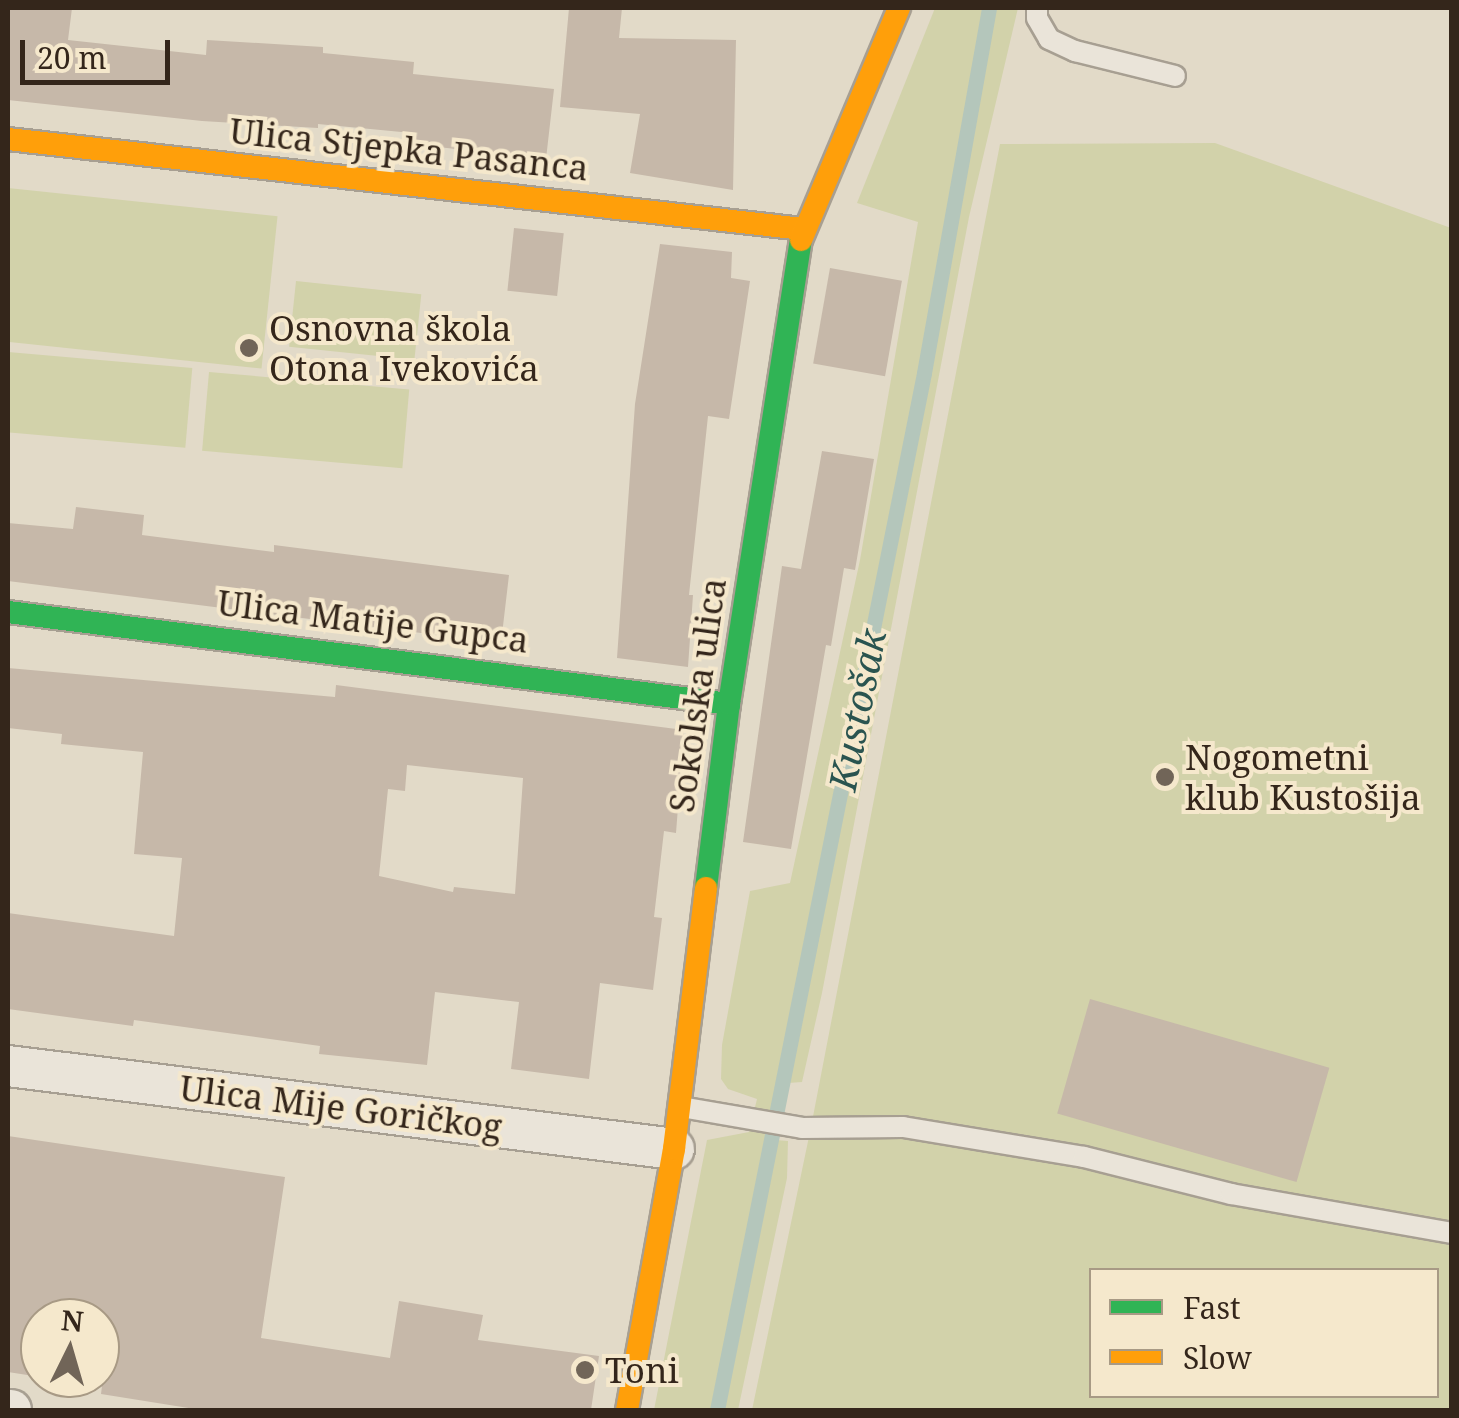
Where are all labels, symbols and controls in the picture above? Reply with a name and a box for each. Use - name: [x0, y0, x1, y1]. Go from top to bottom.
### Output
- scale bar: [25, 20, 175, 82]
- text: 20 m: [37, 37, 107, 78]
- street label: Ulica Stjepka Pasanca: [228, 109, 590, 189]
- place label: Osnovna škola Otona Ivekovića: [269, 307, 539, 389]
- marker: Osnovna škola Otona Ivekovića: [238, 337, 260, 359]
- street label: Sokolska ulica: [660, 575, 734, 815]
- street label: Ulica Matije Gupca: [215, 581, 531, 661]
- water label: Kustošak: [819, 626, 895, 794]
- place label: Nogometni klub Kustošija: [1185, 736, 1421, 818]
- marker: Nogometni klub Kustošija: [1154, 766, 1176, 788]
- street label: Ulica Mije Goričkog: [177, 1066, 505, 1148]
- legend: [1089, 1268, 1439, 1398]
- text: Fast: [1183, 1287, 1240, 1328]
- north arrow: [20, 1298, 120, 1398]
- text: N: [60, 1300, 85, 1340]
- text: Slow: [1183, 1337, 1252, 1378]
- place label: Toni: [605, 1349, 679, 1391]
- marker: Toni: [574, 1359, 596, 1381]

